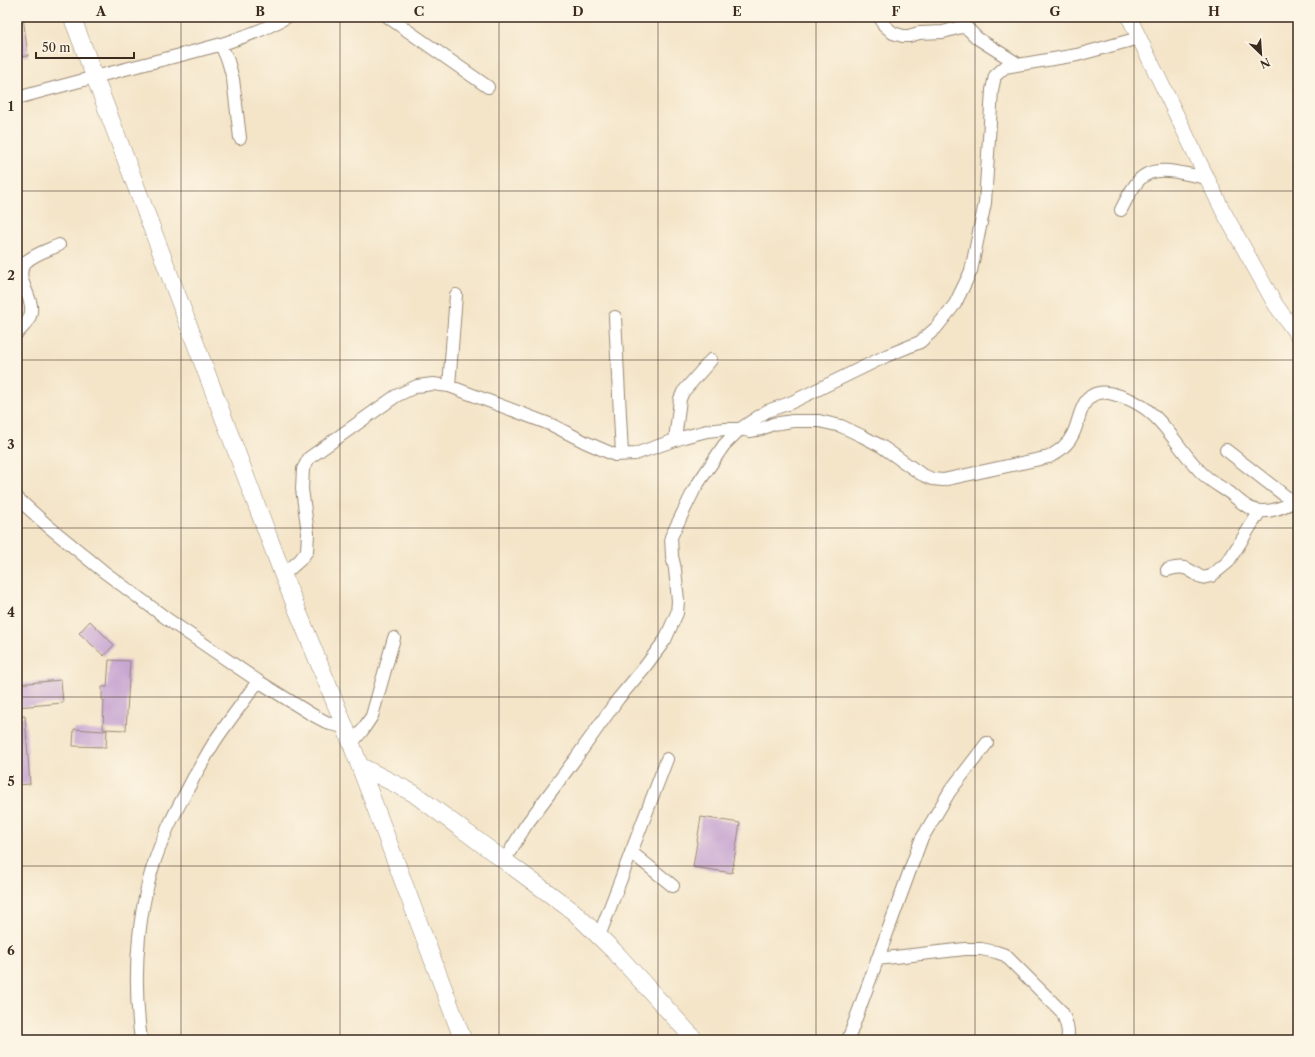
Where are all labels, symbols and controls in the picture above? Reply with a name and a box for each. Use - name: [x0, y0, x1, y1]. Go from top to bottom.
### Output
- text: A: [95, 3, 107, 19]
- text: B: [255, 3, 265, 19]
- text: C: [414, 3, 424, 19]
- text: D: [572, 3, 584, 19]
- text: E: [732, 3, 742, 19]
- text: F: [892, 3, 901, 19]
- text: G: [1049, 3, 1061, 19]
- text: H: [1208, 3, 1220, 19]
- scale bar: [36, 34, 134, 60]
- north arrow: [1241, 34, 1281, 74]
- text: 50 m: [42, 40, 71, 55]
- text: N: [1258, 55, 1273, 72]
- text: 1: [8, 98, 14, 114]
- text: 2: [7, 267, 15, 283]
- text: 3: [7, 436, 15, 452]
- text: 4: [7, 604, 15, 620]
- text: 5: [7, 773, 15, 789]
- text: 6: [7, 942, 15, 958]

